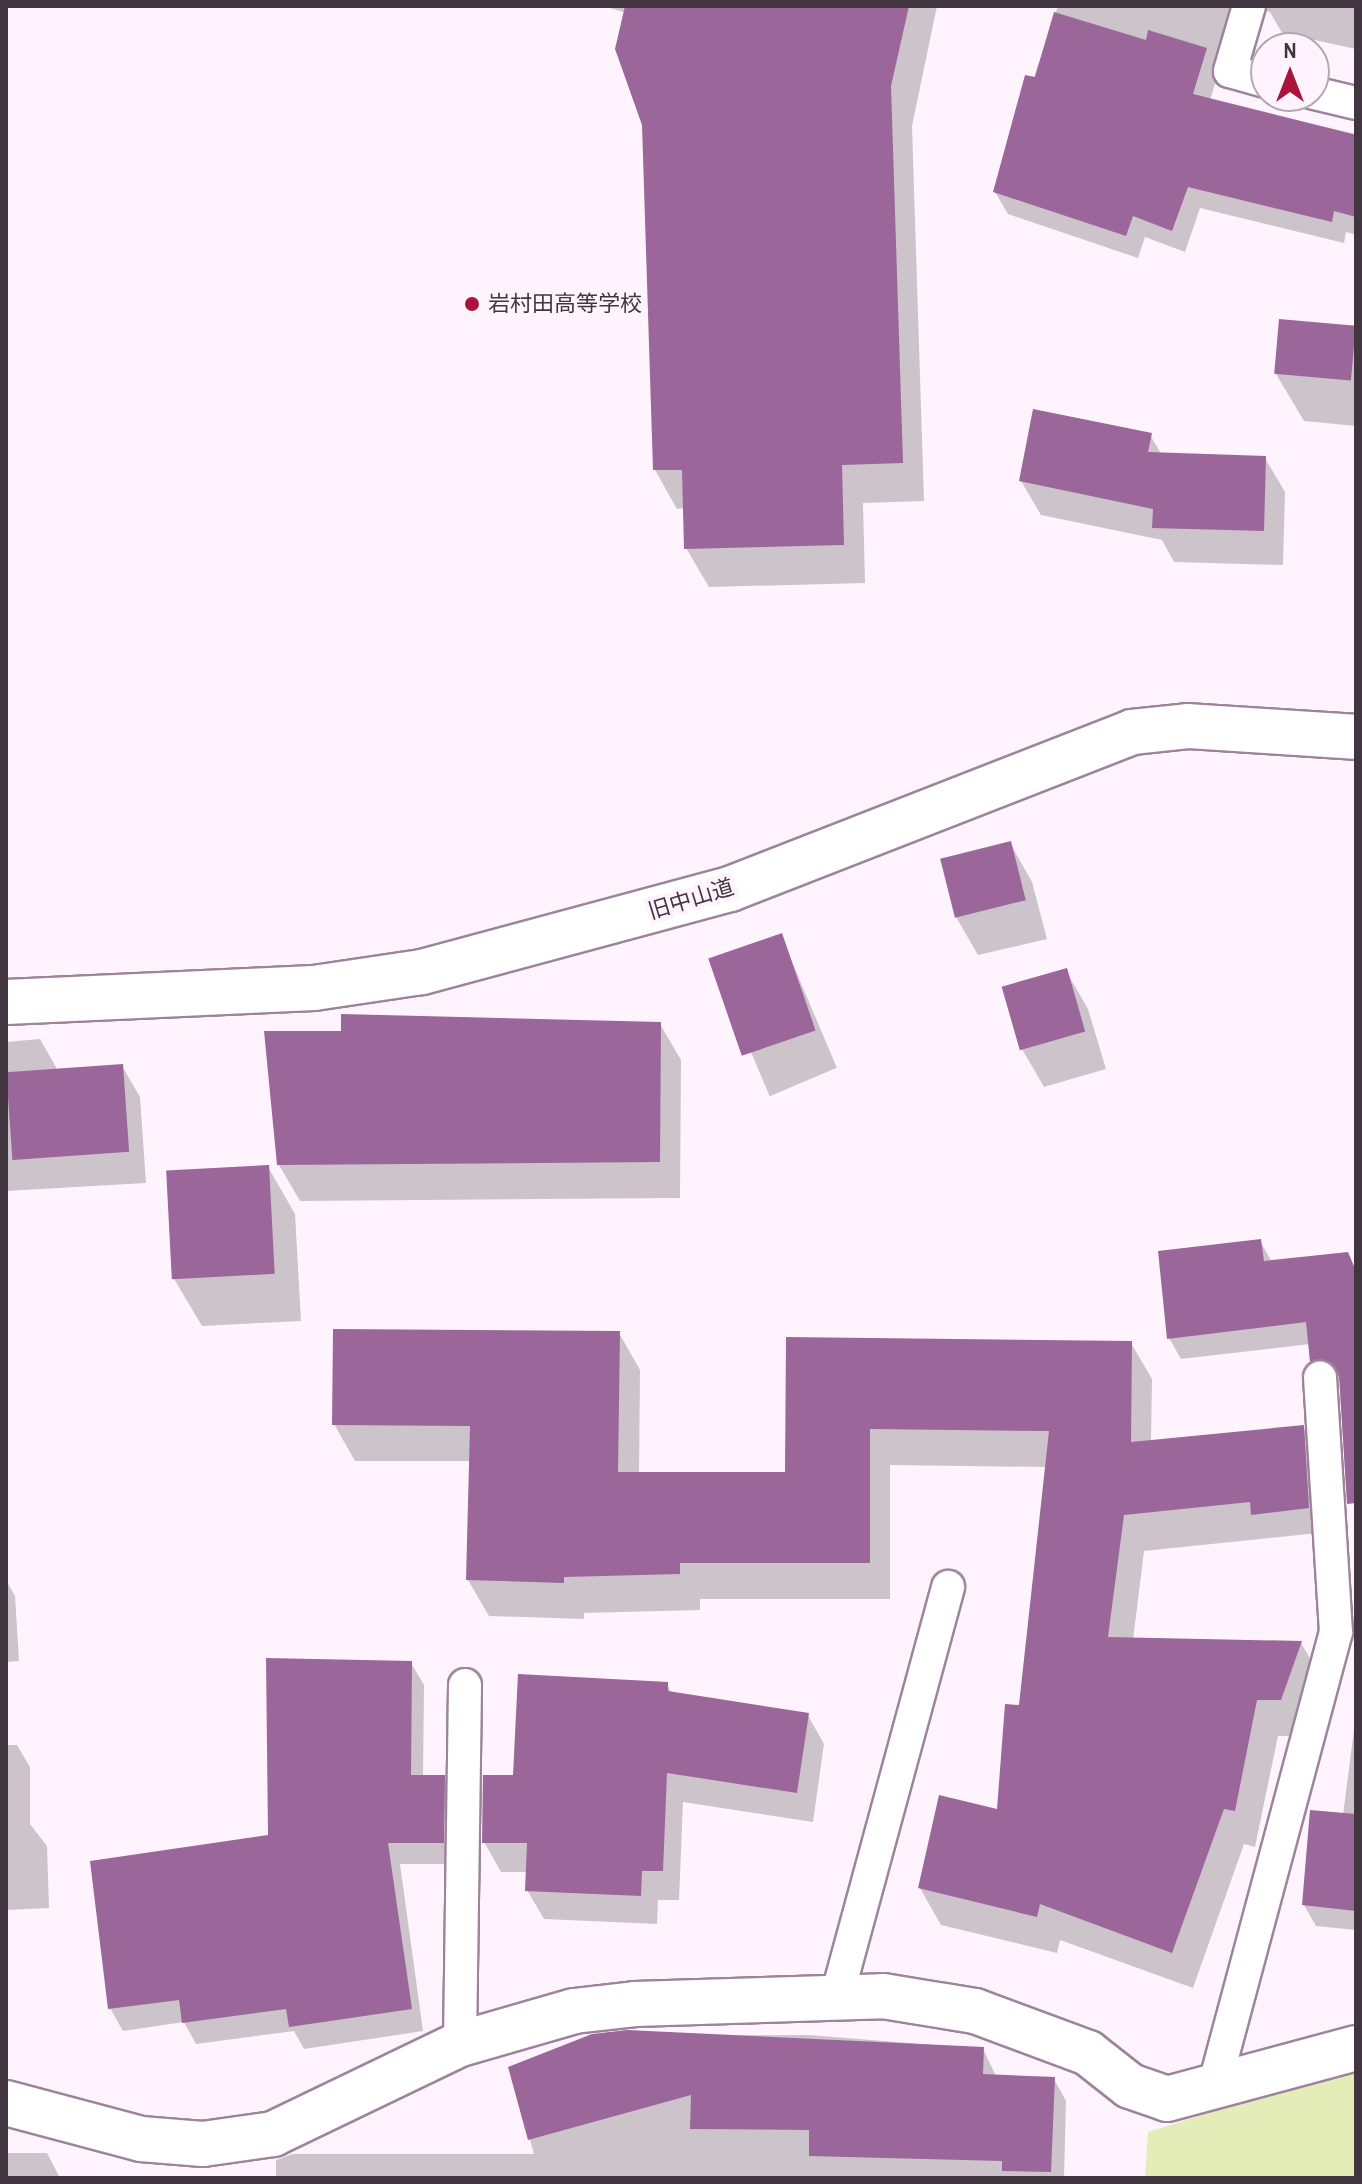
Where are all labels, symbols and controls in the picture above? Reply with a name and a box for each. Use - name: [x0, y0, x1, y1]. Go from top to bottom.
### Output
- north arrow: [1250, 32, 1330, 112]
- text: N: [1283, 35, 1297, 65]
- place label: 岩村田高等学校: [488, 291, 642, 317]
- marker: 岩村田高等学校: [463, 295, 481, 313]
- street label: 旧中山道: [645, 874, 737, 924]

